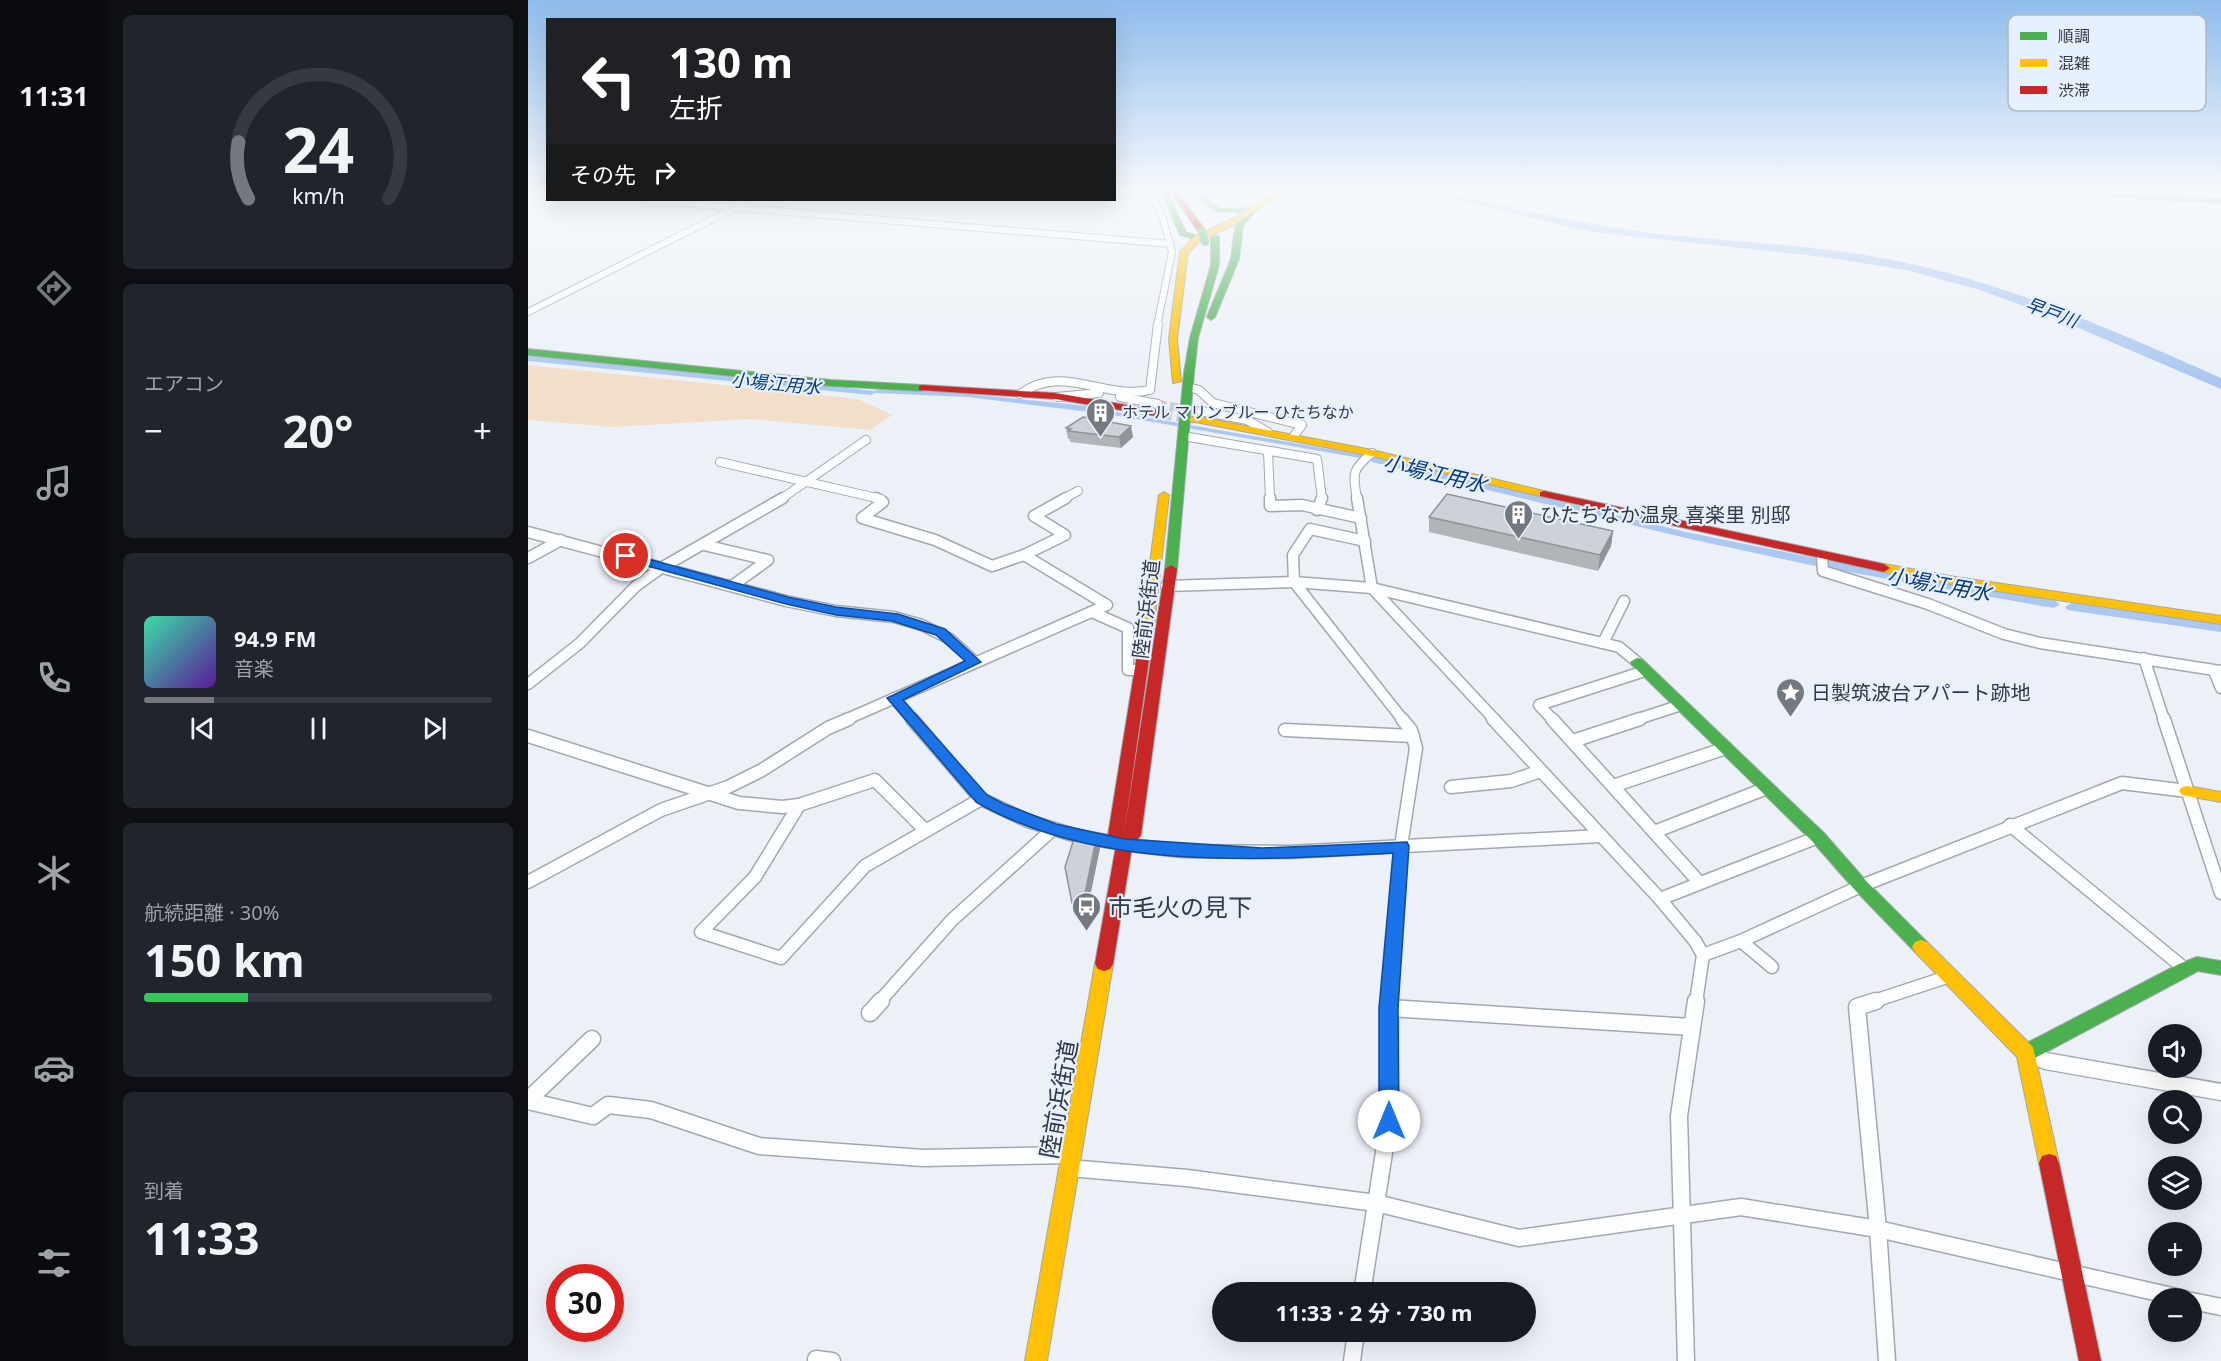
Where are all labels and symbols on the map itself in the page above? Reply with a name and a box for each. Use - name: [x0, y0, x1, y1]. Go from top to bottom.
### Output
- legend: [2008, 15, 2206, 111]
- text: 順調: [2058, 25, 2090, 47]
- text: 混雑: [2058, 52, 2090, 74]
- text: 渋滞: [2058, 79, 2090, 101]
- water label: 早戸川: [2023, 291, 2083, 333]
- water label: 小場江用水: [730, 367, 824, 399]
- building icon: ホテル マリンブルー ひたちなか: [1085, 396, 1117, 438]
- place label: ホテル マリンブルー ひたちなか: [1122, 401, 1354, 423]
- water label: 小場江用水: [1381, 448, 1491, 499]
- building icon: ひたちなか温泉 喜楽里 別邸: [1503, 498, 1535, 540]
- place label: ひたちなか温泉 喜楽里 別邸: [1540, 501, 1790, 528]
- pin: [600, 530, 651, 581]
- street label: 陸前浜街道: [1127, 558, 1165, 660]
- water label: 小場江用水: [1885, 561, 1995, 607]
- place icon: 日製筑波台アパート跡地: [1774, 676, 1806, 718]
- place label: 日製筑波台アパート跡地: [1811, 679, 2031, 706]
- bus stop icon: 市毛火の見下: [1071, 890, 1103, 932]
- place label: 市毛火の見下: [1108, 890, 1252, 923]
- street label: 陸前浜街道: [1031, 1037, 1085, 1161]
- position arrow: [1357, 1089, 1421, 1153]
- speed limit sign: 30: [546, 1264, 624, 1342]

